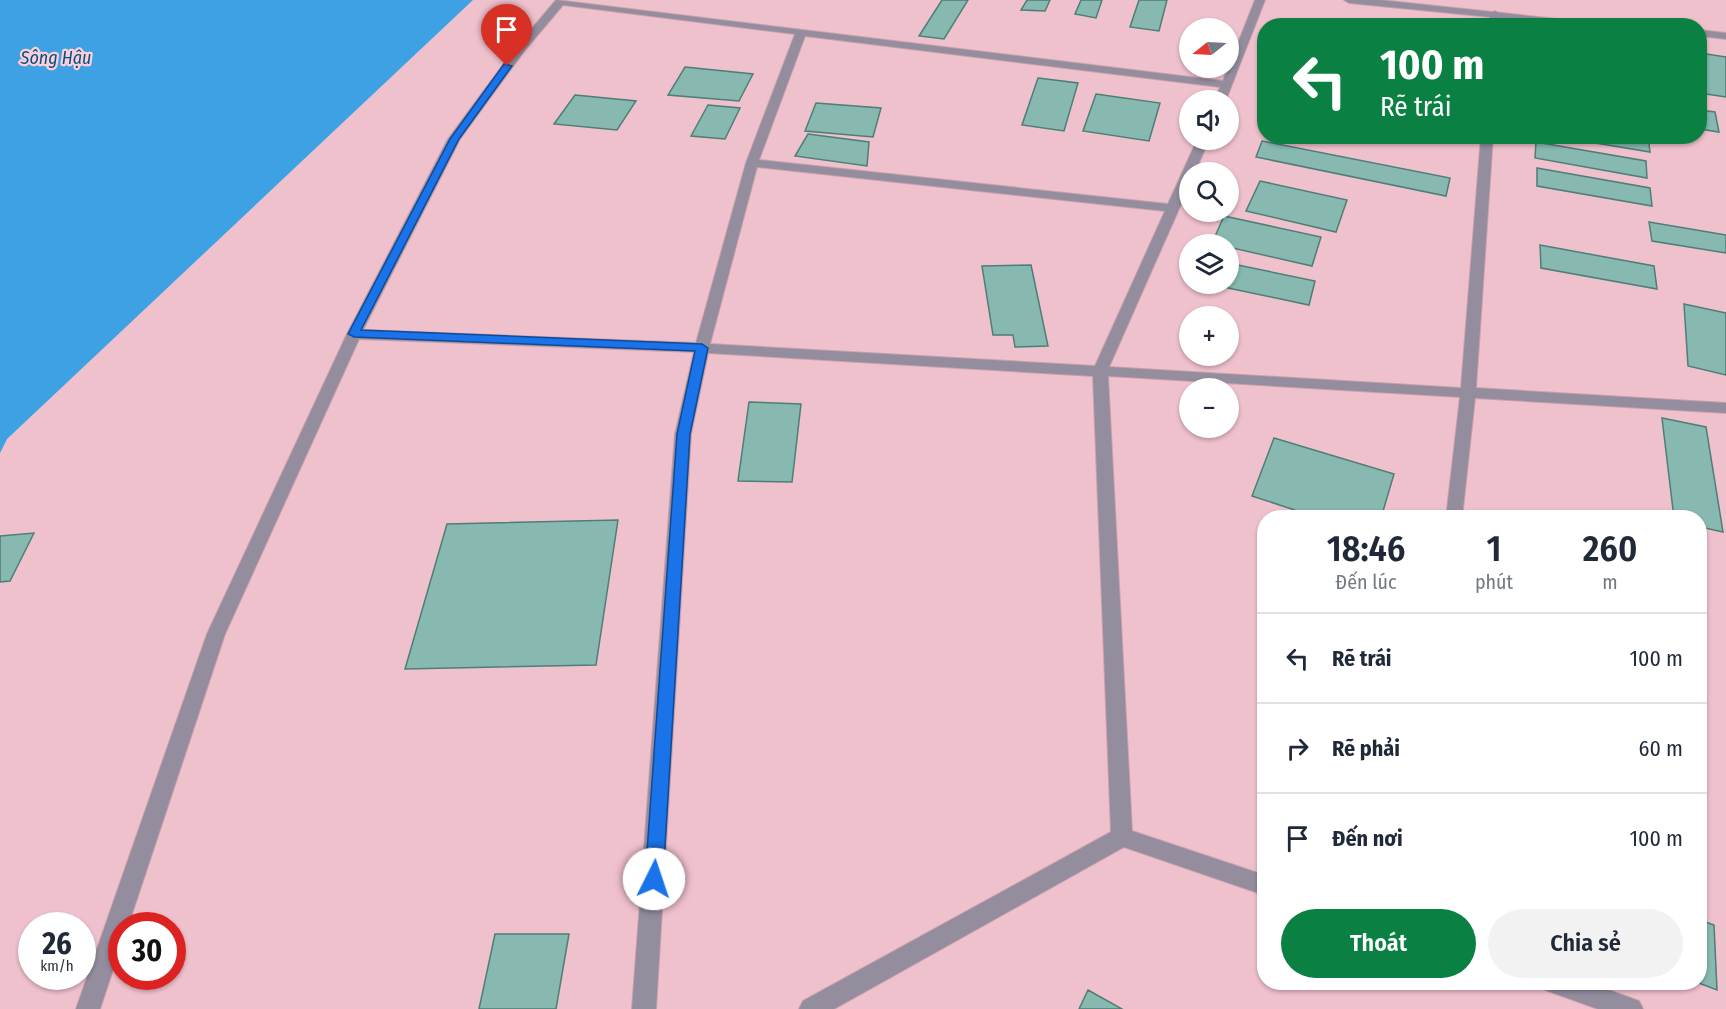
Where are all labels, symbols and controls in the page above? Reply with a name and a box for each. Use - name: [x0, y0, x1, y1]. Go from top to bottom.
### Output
- pin: [481, 4, 532, 66]
- icon: arrive: [490, 13, 523, 46]
- north arrow: [1179, 18, 1239, 78]
- map controls: [1179, 18, 1239, 438]
- text: 100 m: [1380, 40, 1484, 90]
- icon: left: [1281, 42, 1359, 120]
- water label: Sông Hậu: [20, 47, 91, 69]
- button: sound: [1179, 90, 1239, 150]
- text: Rẽ trái: [1380, 91, 1451, 123]
- button: search: [1179, 162, 1239, 222]
- button: layers: [1179, 234, 1239, 294]
- button: +: [1179, 306, 1239, 366]
- button: −: [1179, 378, 1239, 438]
- text: 18:46: [1327, 527, 1405, 571]
- text: 1: [1487, 527, 1502, 571]
- text: 260: [1583, 527, 1637, 571]
- text: Đến lúc: [1335, 570, 1397, 594]
- text: phút: [1475, 570, 1513, 594]
- text: m: [1602, 570, 1618, 594]
- icon: left: [1281, 642, 1314, 675]
- text: Rẽ trái: [1332, 645, 1392, 672]
- text: 100 m: [1629, 645, 1683, 672]
- icon: right: [1281, 732, 1314, 765]
- text: Rẽ phải: [1332, 735, 1400, 762]
- text: 60 m: [1639, 735, 1683, 762]
- icon: arrive: [1281, 822, 1314, 855]
- text: Đến nơi: [1332, 825, 1403, 852]
- text: 100 m: [1629, 825, 1683, 852]
- position arrow: [622, 847, 686, 911]
- button: Thoát: [1281, 909, 1476, 978]
- button: Chia sẻ: [1488, 909, 1683, 978]
- speed limit sign: 30: [108, 912, 186, 990]
- text: 26: [42, 926, 72, 962]
- text: km/h: [40, 957, 74, 975]

